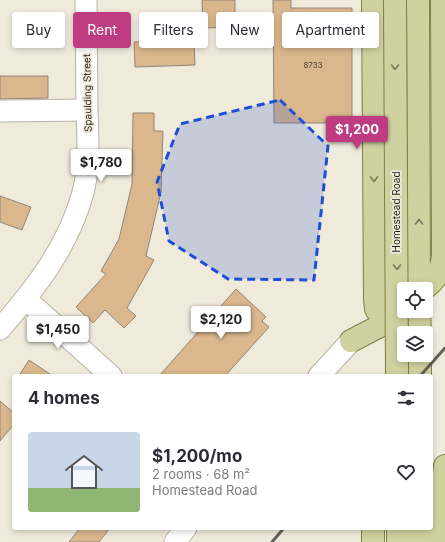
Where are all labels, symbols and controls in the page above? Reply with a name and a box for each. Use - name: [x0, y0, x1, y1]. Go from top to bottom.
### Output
- chip: Buy: [12, 12, 65, 48]
- chip: Rent: [73, 12, 131, 48]
- chip: Filters: [139, 12, 208, 48]
- chip: New: [216, 12, 274, 48]
- chip: Apartment: [282, 12, 379, 48]
- street label: Spaulding Street: [80, 53, 94, 132]
- house number: 8733: [303, 60, 323, 70]
- one-way arrow: [391, 64, 399, 70]
- pin: $1,200: [324, 116, 390, 150]
- text: $1,200: [335, 121, 379, 137]
- pin: $1,780: [68, 149, 134, 183]
- text: $1,780: [80, 154, 122, 170]
- street label: Homestead Road: [390, 171, 402, 253]
- one-way arrow: [370, 176, 378, 182]
- one-way arrow: [415, 219, 423, 225]
- one-way arrow: [393, 264, 401, 270]
- map controls: [397, 282, 433, 362]
- button: locate: [397, 282, 433, 318]
- pin: $2,120: [188, 306, 254, 340]
- text: $2,120: [200, 311, 242, 327]
- pin: $1,450: [25, 316, 91, 350]
- text: $1,450: [36, 321, 80, 337]
- button: layers: [397, 326, 433, 362]
- icon: filters: [395, 387, 417, 409]
- text: 4 homes: [28, 388, 100, 408]
- text: $1,200/mo: [152, 446, 242, 466]
- icon: home: [60, 448, 108, 496]
- icon: heart: [395, 461, 417, 483]
- text: 2 rooms · 68 m²: [152, 466, 250, 482]
- text: Homestead Road: [152, 482, 257, 498]

